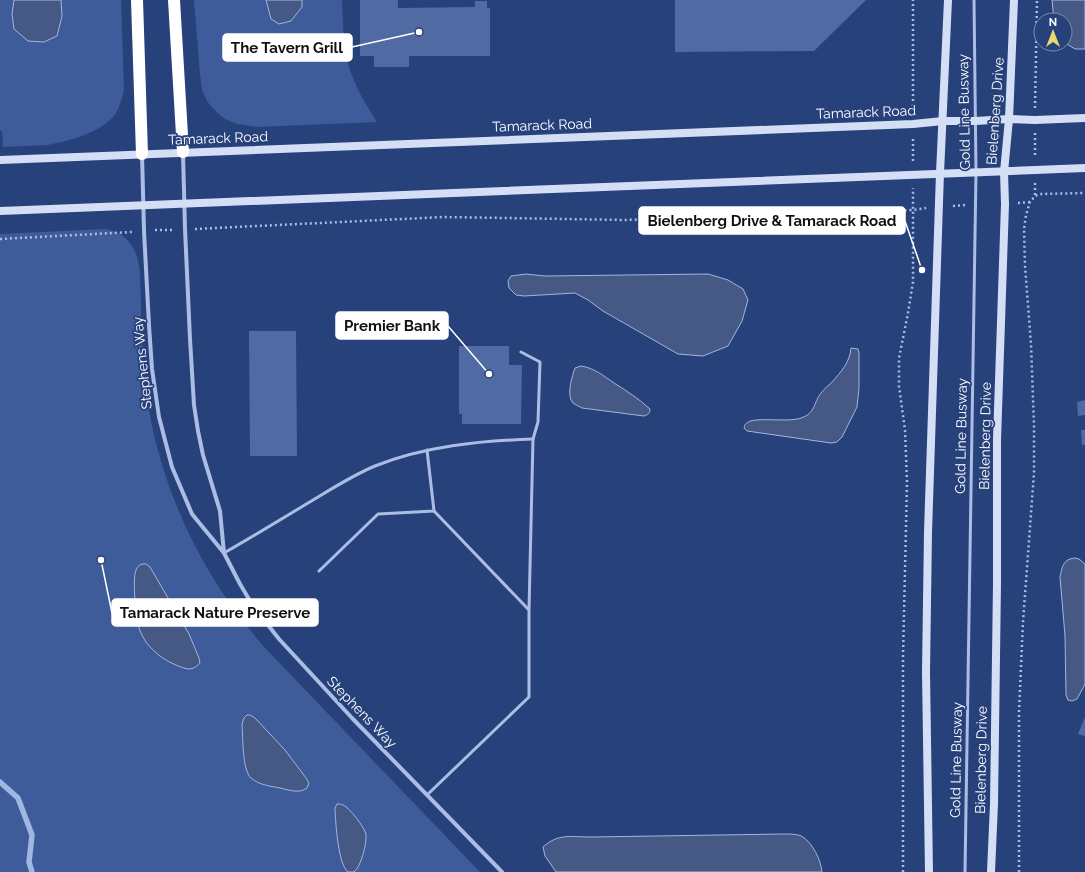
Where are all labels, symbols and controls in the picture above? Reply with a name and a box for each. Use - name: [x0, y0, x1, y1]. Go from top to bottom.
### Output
- north arrow: [1033, 12, 1073, 52]
- text: N: [1049, 16, 1057, 29]
- callout: The Tavern Grill: [223, 34, 352, 61]
- text: The Tavern Grill: [231, 39, 343, 57]
- street label: Gold Line Busway: [955, 53, 973, 170]
- street label: Bielenberg Drive: [983, 57, 1007, 165]
- street label: Tamarack Road: [816, 102, 916, 122]
- street label: Tamarack Road: [492, 115, 592, 135]
- street label: Tamarack Road: [168, 128, 268, 148]
- callout: Bielenberg Drive & Tamarack Road: [639, 207, 905, 234]
- text: Bielenberg Drive & Tamarack Road: [648, 212, 897, 230]
- callout: Premier Bank: [336, 312, 448, 339]
- street label: Stephens Way: [129, 315, 155, 410]
- text: Premier Bank: [344, 317, 441, 335]
- street label: Gold Line Busway: [952, 377, 970, 494]
- street label: Bielenberg Drive: [976, 382, 994, 490]
- callout: Tamarack Nature Preserve: [112, 599, 318, 626]
- text: Tamarack Nature Preserve: [120, 604, 310, 622]
- street label: Stephens Way: [324, 673, 400, 751]
- street label: Gold Line Busway: [947, 701, 965, 818]
- street label: Bielenberg Drive: [972, 706, 990, 814]

